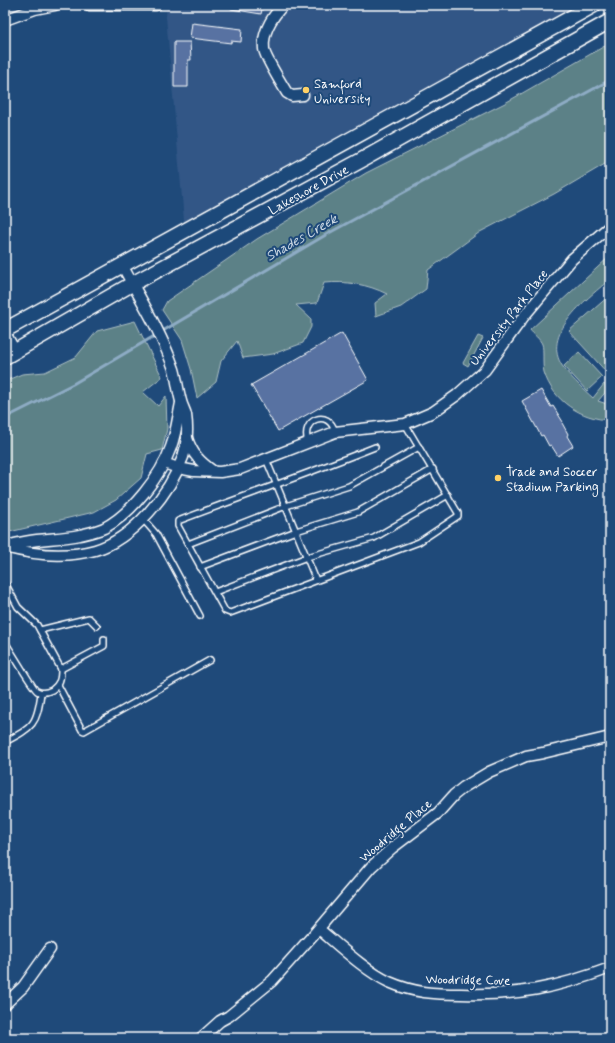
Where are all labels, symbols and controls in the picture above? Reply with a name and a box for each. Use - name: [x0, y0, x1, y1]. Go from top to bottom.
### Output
- place label: Samford University: [314, 76, 370, 108]
- marker: Samford University: [301, 85, 311, 95]
- street label: Lakeshore Drive: [266, 161, 352, 219]
- water label: Shades Creek: [262, 210, 341, 266]
- street label: University Park Place: [466, 266, 552, 370]
- place label: Track and Soccer Stadium Parking: [506, 464, 599, 497]
- marker: Track and Soccer Stadium Parking: [493, 473, 503, 483]
- street label: Woodridge Place: [356, 796, 437, 868]
- street label: Woodridge Cove: [425, 971, 510, 992]

